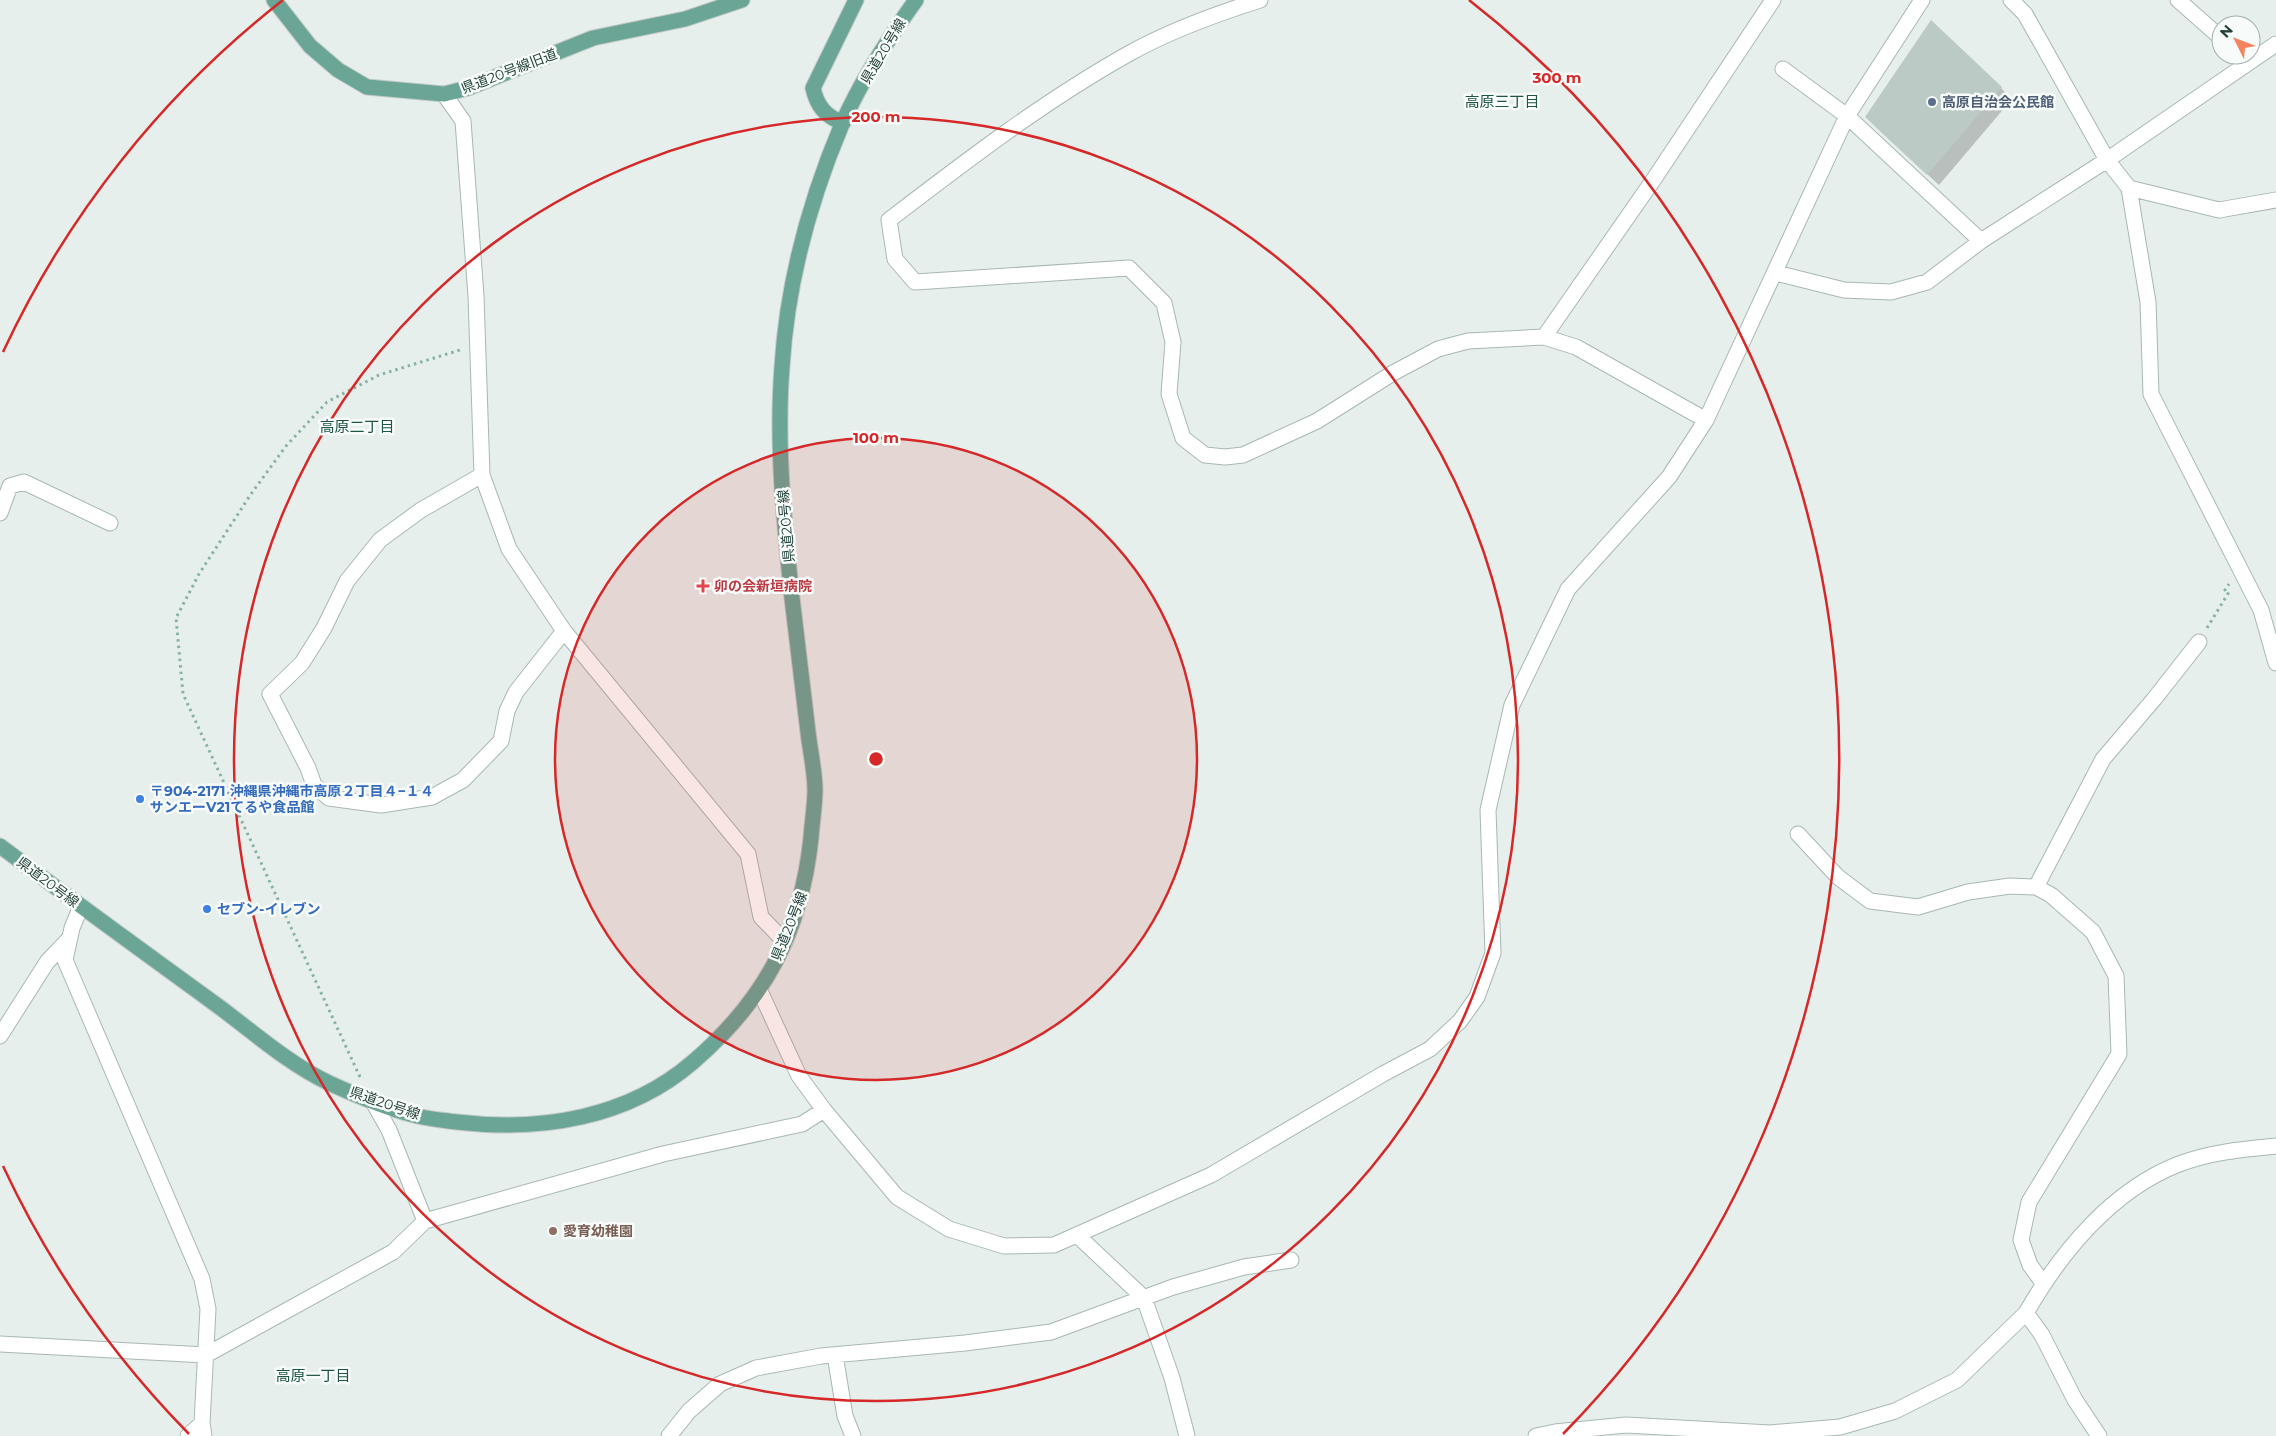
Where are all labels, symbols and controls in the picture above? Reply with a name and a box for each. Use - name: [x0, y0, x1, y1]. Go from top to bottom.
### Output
- street label: 県道20号線: [856, 15, 910, 87]
- north arrow: [2211, 15, 2261, 65]
- text: N: [2216, 21, 2237, 42]
- street label: 県道20号線旧道: [459, 44, 559, 98]
- text: 300 m: [1531, 68, 1582, 87]
- district label: 高原三丁目: [1464, 92, 1540, 111]
- place label: 高原自治会公民館: [1942, 93, 2054, 111]
- marker: 高原自治会公民館: [1926, 96, 1938, 108]
- text: 200 m: [851, 107, 901, 126]
- district label: 高原二丁目: [319, 417, 395, 436]
- text: 100 m: [853, 428, 899, 447]
- street label: 県道20号線: [774, 489, 798, 563]
- place label: 卯の会新垣病院: [714, 577, 812, 595]
- marker: 卯の会新垣病院: [696, 579, 710, 593]
- centre of rings: [867, 750, 885, 768]
- place label: 〒904-2171 沖縄県沖縄市高原２丁目４−１４ サンエーV21てるや食品館: [150, 782, 434, 816]
- marker: 〒904-2171 沖縄県沖縄市高原２丁目４−１４ サンエーV21てるや食品館: [134, 793, 146, 805]
- street label: 県道20号線: [13, 853, 83, 911]
- street label: 県道20号線: [767, 889, 811, 963]
- place label: セブン-イレブン: [217, 900, 320, 918]
- marker: セブン-イレブン: [201, 903, 213, 915]
- street label: 県道20号線: [347, 1083, 423, 1123]
- place label: 愛育幼稚園: [563, 1222, 633, 1240]
- marker: 愛育幼稚園: [547, 1225, 559, 1237]
- district label: 高原一丁目: [275, 1366, 351, 1385]

